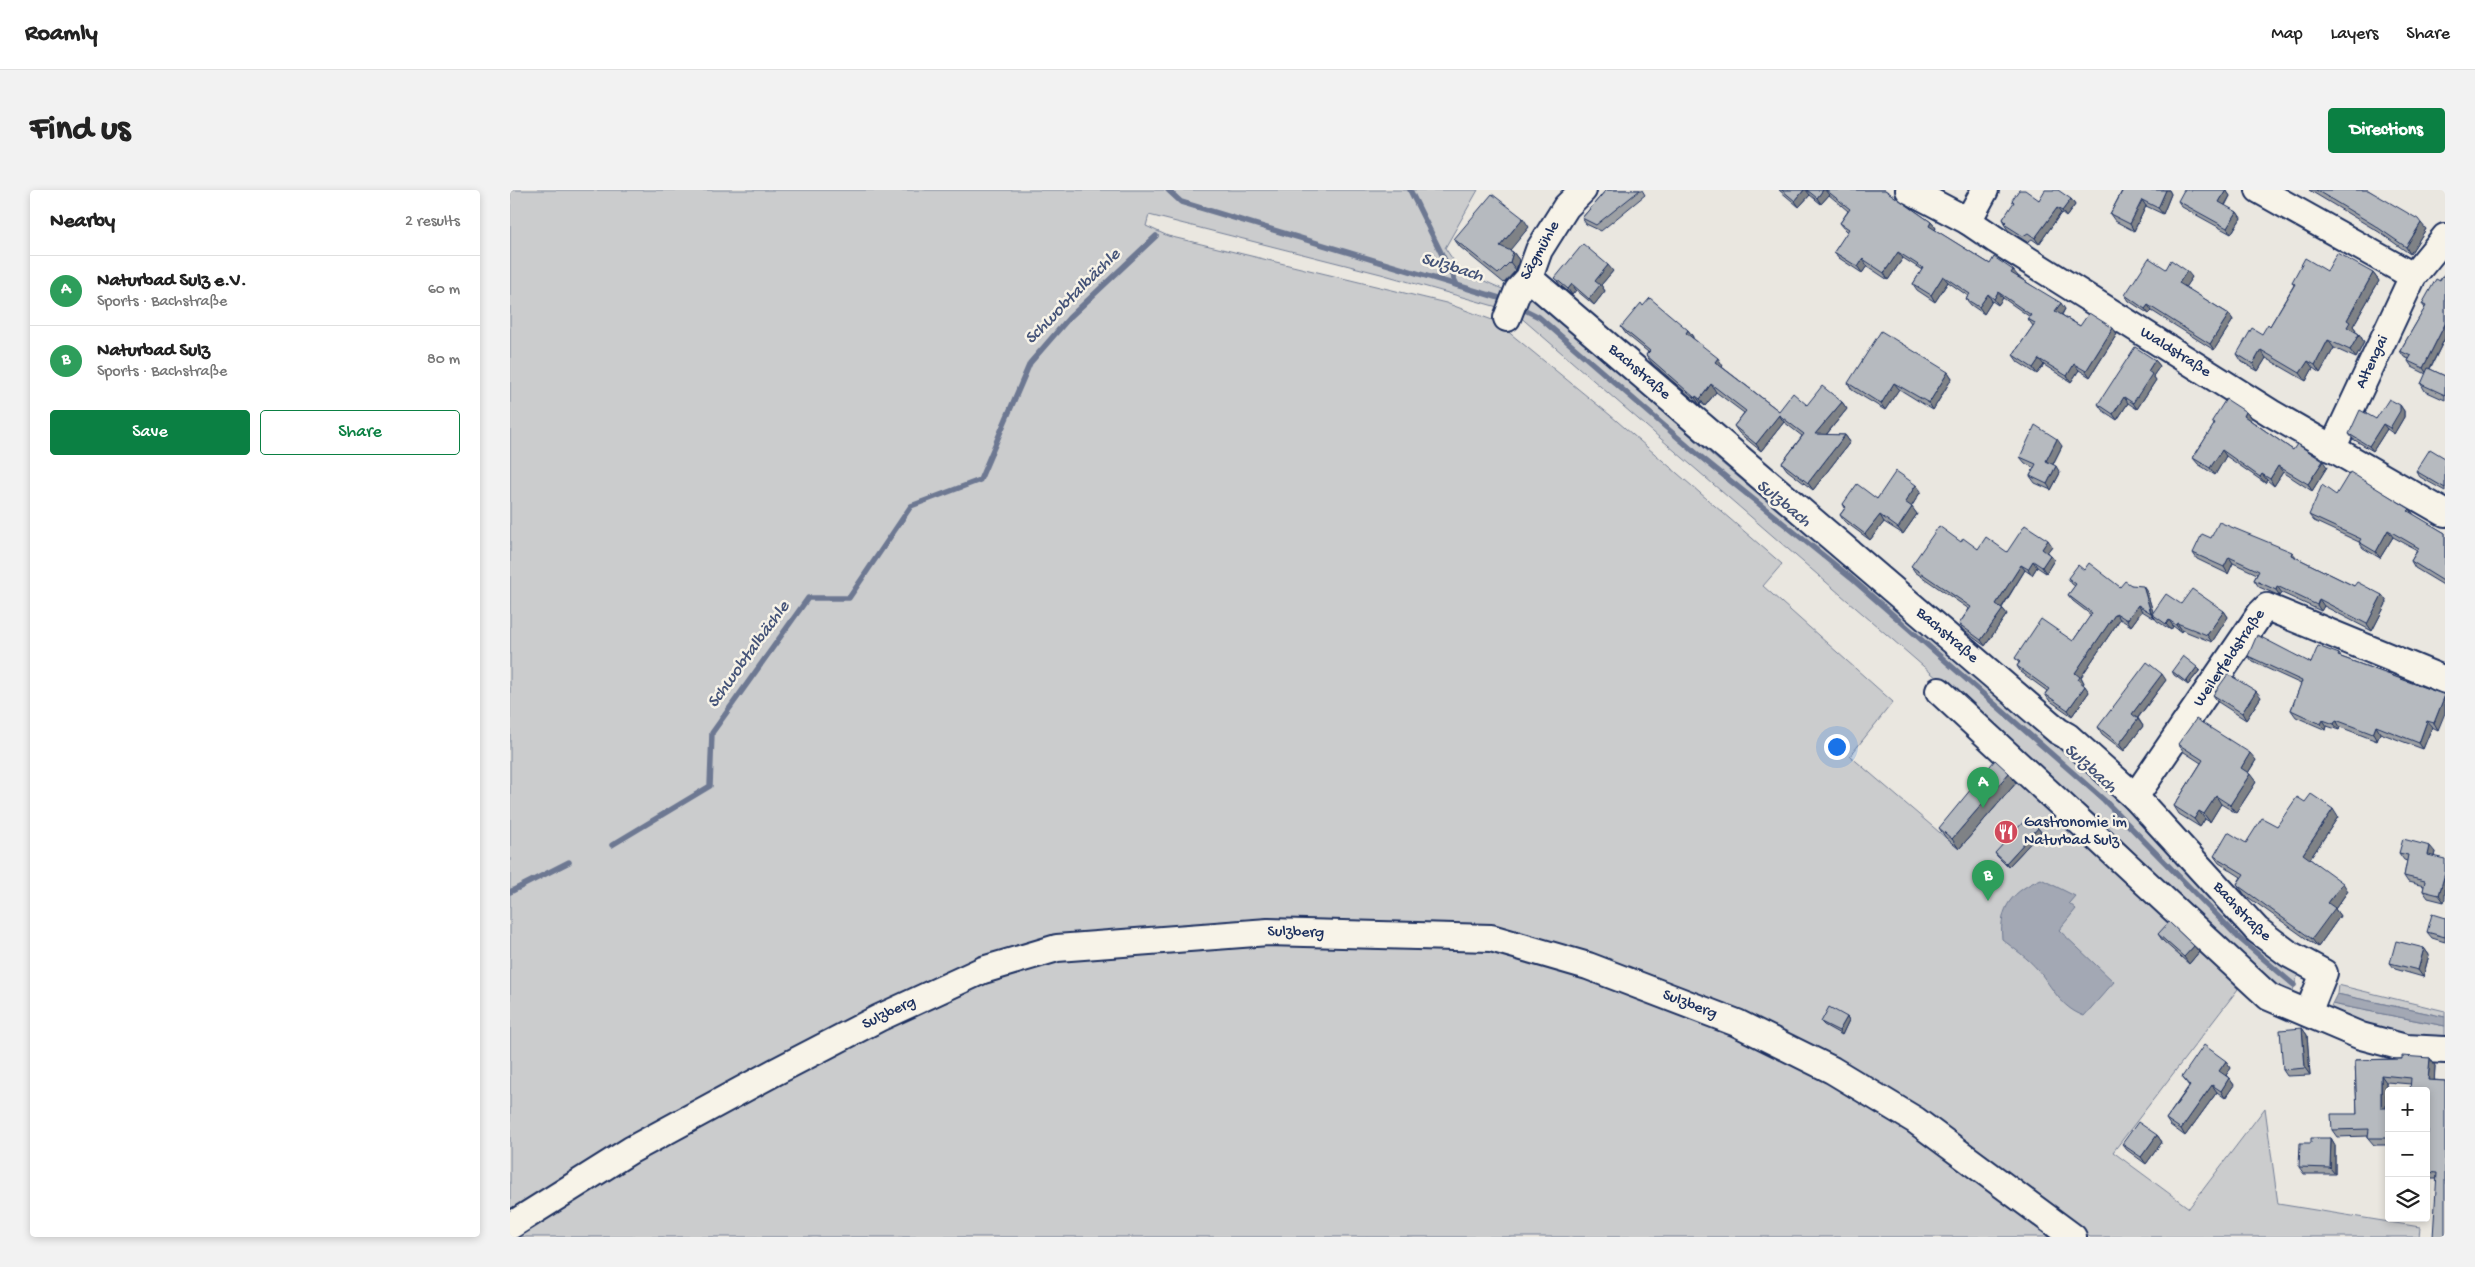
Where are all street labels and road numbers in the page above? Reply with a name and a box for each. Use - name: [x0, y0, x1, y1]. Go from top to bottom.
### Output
- street label: Sägmühle: [1517, 217, 1565, 284]
- street label: Waldstraße: [2136, 323, 2215, 382]
- street label: Altengai: [2352, 332, 2393, 392]
- street label: Bachstraße: [1603, 340, 1675, 405]
- street label: Bachstraße: [1911, 603, 1982, 668]
- street label: Weilerfeldstraße: [2190, 605, 2270, 711]
- street label: Bachstraße: [2208, 877, 2275, 947]
- street label: Sulzberg: [1267, 922, 1325, 943]
- street label: Sulzberg: [1660, 986, 1720, 1024]
- street label: Sulzberg: [859, 993, 919, 1034]

